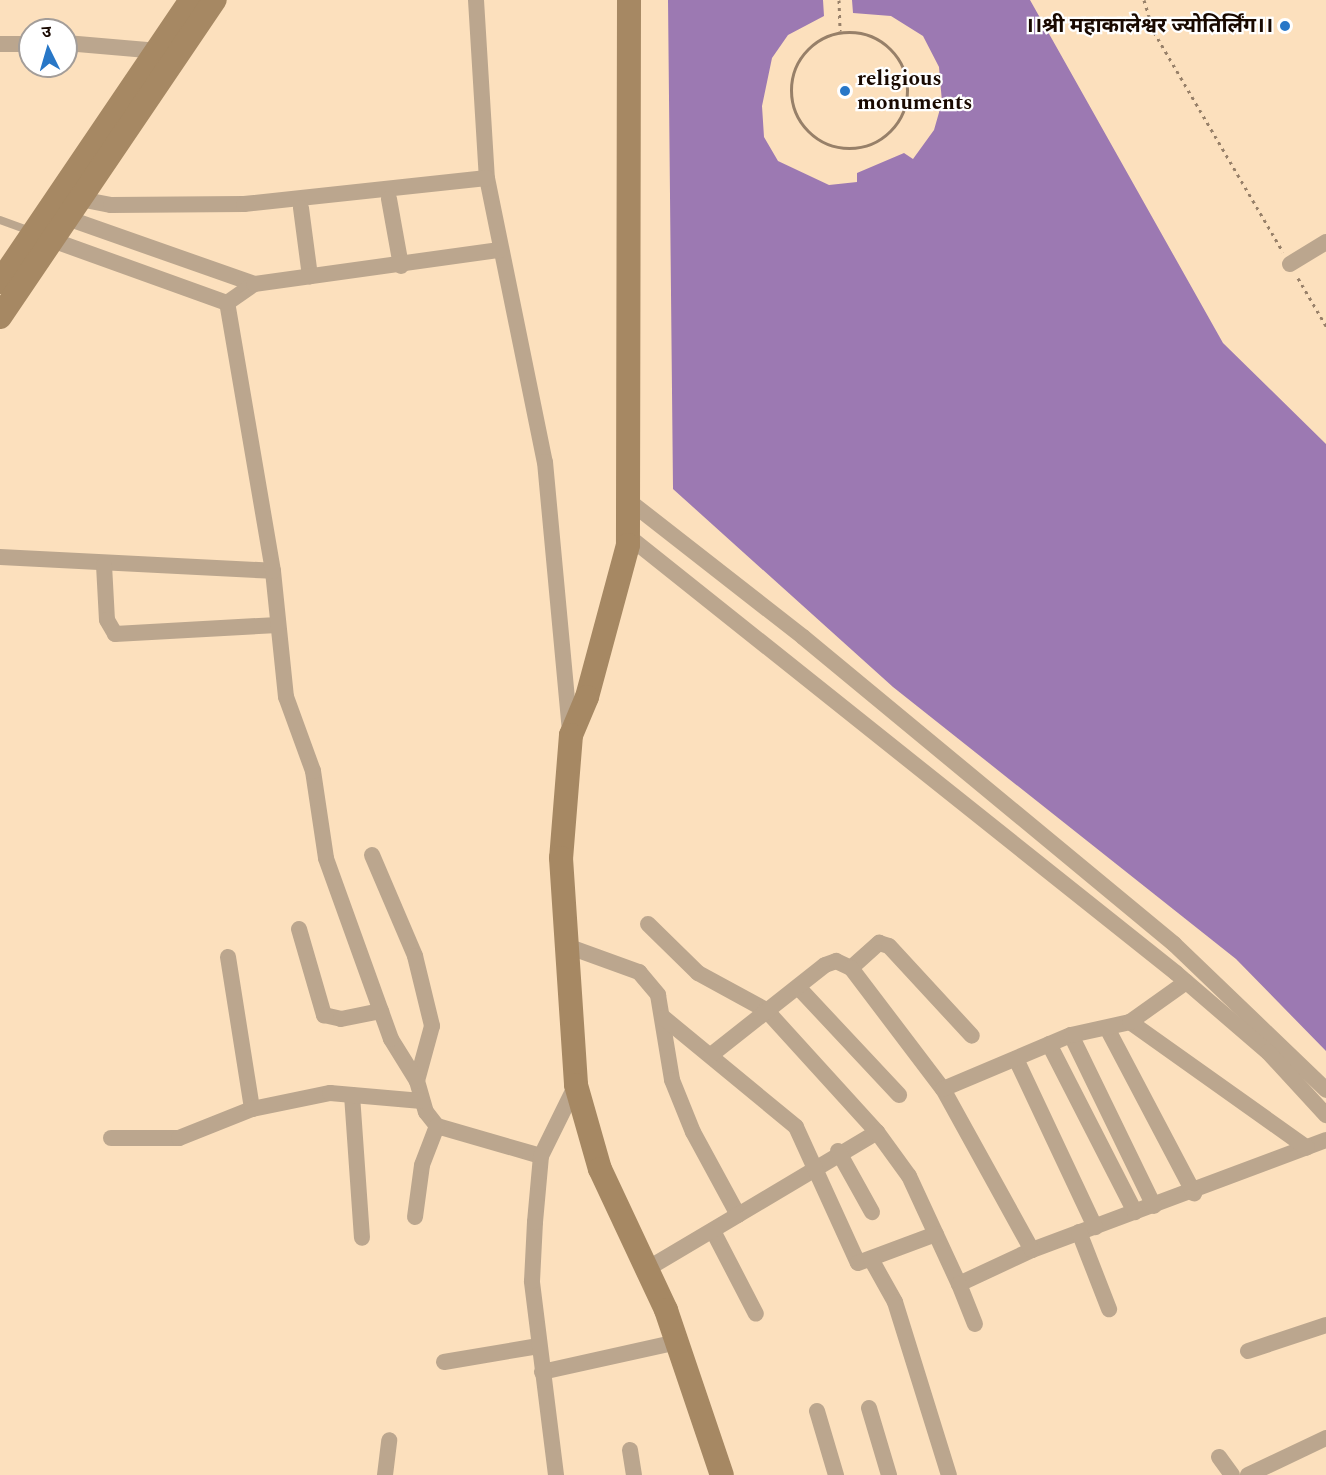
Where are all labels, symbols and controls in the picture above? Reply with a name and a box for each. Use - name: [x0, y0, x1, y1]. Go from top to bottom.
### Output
- place label: ।।श्री महाकालेश्वर ज्योतिर्लिंग।।: [1025, 13, 1273, 39]
- north arrow: [18, 18, 78, 78]
- marker: ।।श्री महाकालेश्वर ज्योतिर्लिंग।।: [1278, 19, 1292, 33]
- text: उ: [41, 20, 52, 44]
- place label: religious monuments: [857, 66, 972, 116]
- marker: religious monuments: [838, 84, 852, 98]

